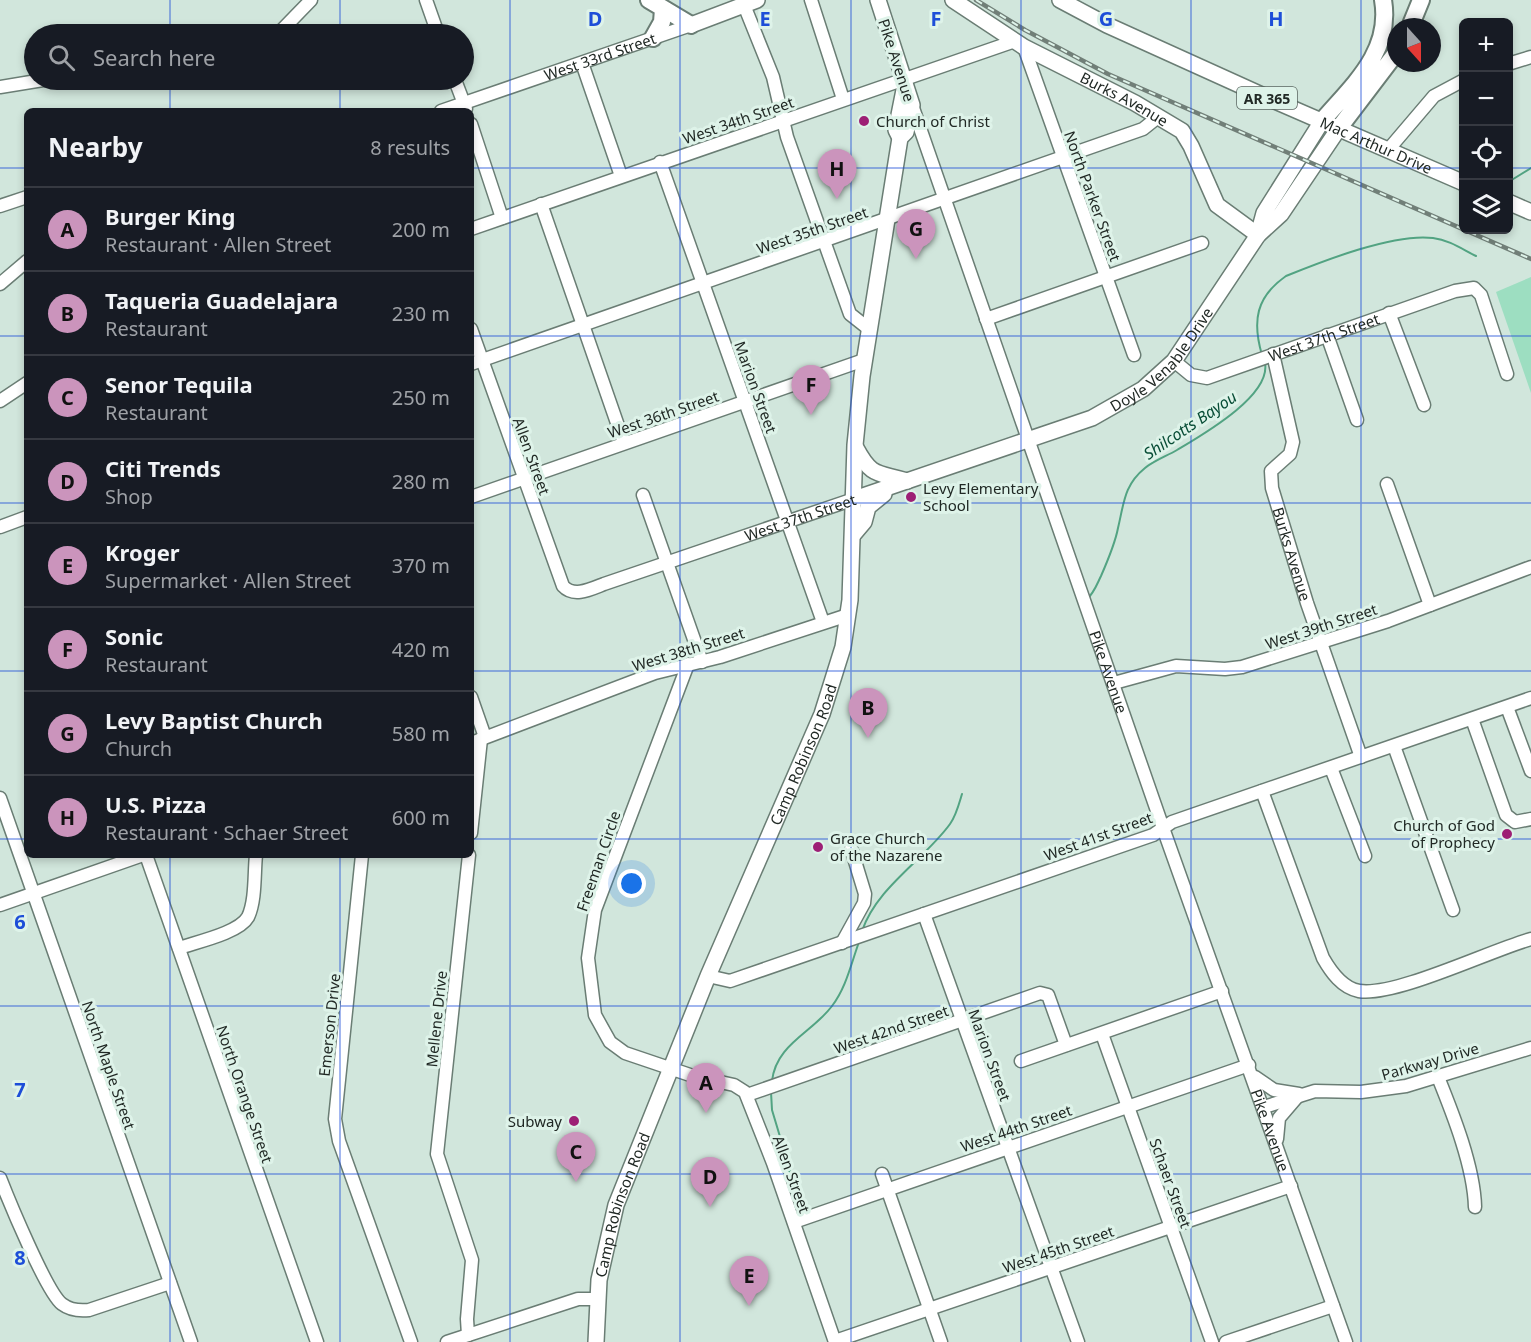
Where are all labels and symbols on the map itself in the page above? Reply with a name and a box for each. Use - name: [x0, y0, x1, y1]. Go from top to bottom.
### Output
- text: D: [588, 5, 602, 32]
- text: E: [759, 5, 771, 32]
- text: F: [931, 5, 941, 32]
- text: G: [1099, 5, 1113, 32]
- text: H: [1268, 5, 1284, 32]
- street label: Pike Avenue: [874, 16, 920, 104]
- north arrow: [1387, 18, 1441, 72]
- street label: West 33rd Street: [541, 28, 659, 85]
- street label: Burks Avenue: [1077, 67, 1172, 131]
- road number: AR 365: [1237, 87, 1297, 109]
- street label: West 34th Street: [680, 91, 797, 148]
- place label: Church of Christ: [876, 111, 990, 131]
- street label: Mac Arthur Drive: [1317, 112, 1435, 178]
- marker: Church of Christ: [857, 114, 871, 128]
- street label: North Parker Street: [1060, 128, 1126, 265]
- pin: H: [818, 150, 856, 199]
- street label: West 35th Street: [754, 201, 871, 258]
- pin: G: [896, 210, 936, 259]
- street label: Doyle Venable Drive: [1106, 303, 1217, 416]
- street label: West 37th Street: [1266, 308, 1382, 366]
- street label: Marion Street: [730, 338, 782, 436]
- pin: F: [792, 366, 830, 415]
- street label: West 36th Street: [605, 385, 722, 442]
- water label: Shilcotts Bayou: [1139, 386, 1241, 464]
- street label: Allen Street: [509, 415, 555, 498]
- place label: Levy Elementary School: [923, 478, 1039, 515]
- street label: West 37th Street: [742, 489, 859, 546]
- marker: Levy Elementary School: [904, 490, 918, 504]
- street label: Burks Avenue: [1268, 505, 1316, 603]
- street label: West 39th Street: [1263, 598, 1380, 653]
- street label: West 38th Street: [629, 622, 747, 676]
- street label: Pike Avenue: [1085, 628, 1132, 716]
- street label: Camp Robinson Road: [765, 681, 841, 828]
- pin: B: [848, 688, 888, 738]
- street label: West 41st Street: [1041, 807, 1156, 865]
- street label: Freeman Circle: [571, 808, 625, 914]
- place label: Church of God of Prophecy: [1393, 815, 1495, 852]
- marker: Church of God of Prophecy: [1500, 827, 1514, 841]
- place label: Grace Church of the Nazarene: [830, 828, 943, 865]
- marker: Grace Church of the Nazarene: [811, 840, 825, 854]
- your location: [617, 869, 646, 898]
- text: 6: [14, 908, 26, 935]
- street label: Mellene Drive: [421, 970, 451, 1068]
- street label: Emerson Drive: [314, 972, 344, 1078]
- street label: North Maple Street: [78, 998, 141, 1132]
- street label: West 42nd Street: [831, 1000, 952, 1058]
- street label: Marion Street: [964, 1006, 1016, 1104]
- street label: North Orange Street: [212, 1023, 278, 1166]
- street label: Parkway Drive: [1379, 1038, 1481, 1084]
- pin: A: [686, 1064, 726, 1113]
- text: 7: [14, 1076, 26, 1103]
- street label: Pike Avenue: [1247, 1086, 1294, 1174]
- street label: West 44th Street: [958, 1099, 1075, 1156]
- place label: Subway: [508, 1111, 562, 1131]
- marker: Subway: [567, 1114, 581, 1128]
- street label: Camp Robinson Road: [590, 1129, 654, 1279]
- pin: C: [556, 1132, 596, 1182]
- street label: Allen Street: [769, 1133, 815, 1216]
- street label: Schaer Street: [1146, 1136, 1197, 1231]
- pin: D: [690, 1158, 730, 1207]
- street label: West 45th Street: [1000, 1220, 1117, 1277]
- text: 8: [14, 1244, 26, 1271]
- pin: E: [730, 1256, 768, 1306]

